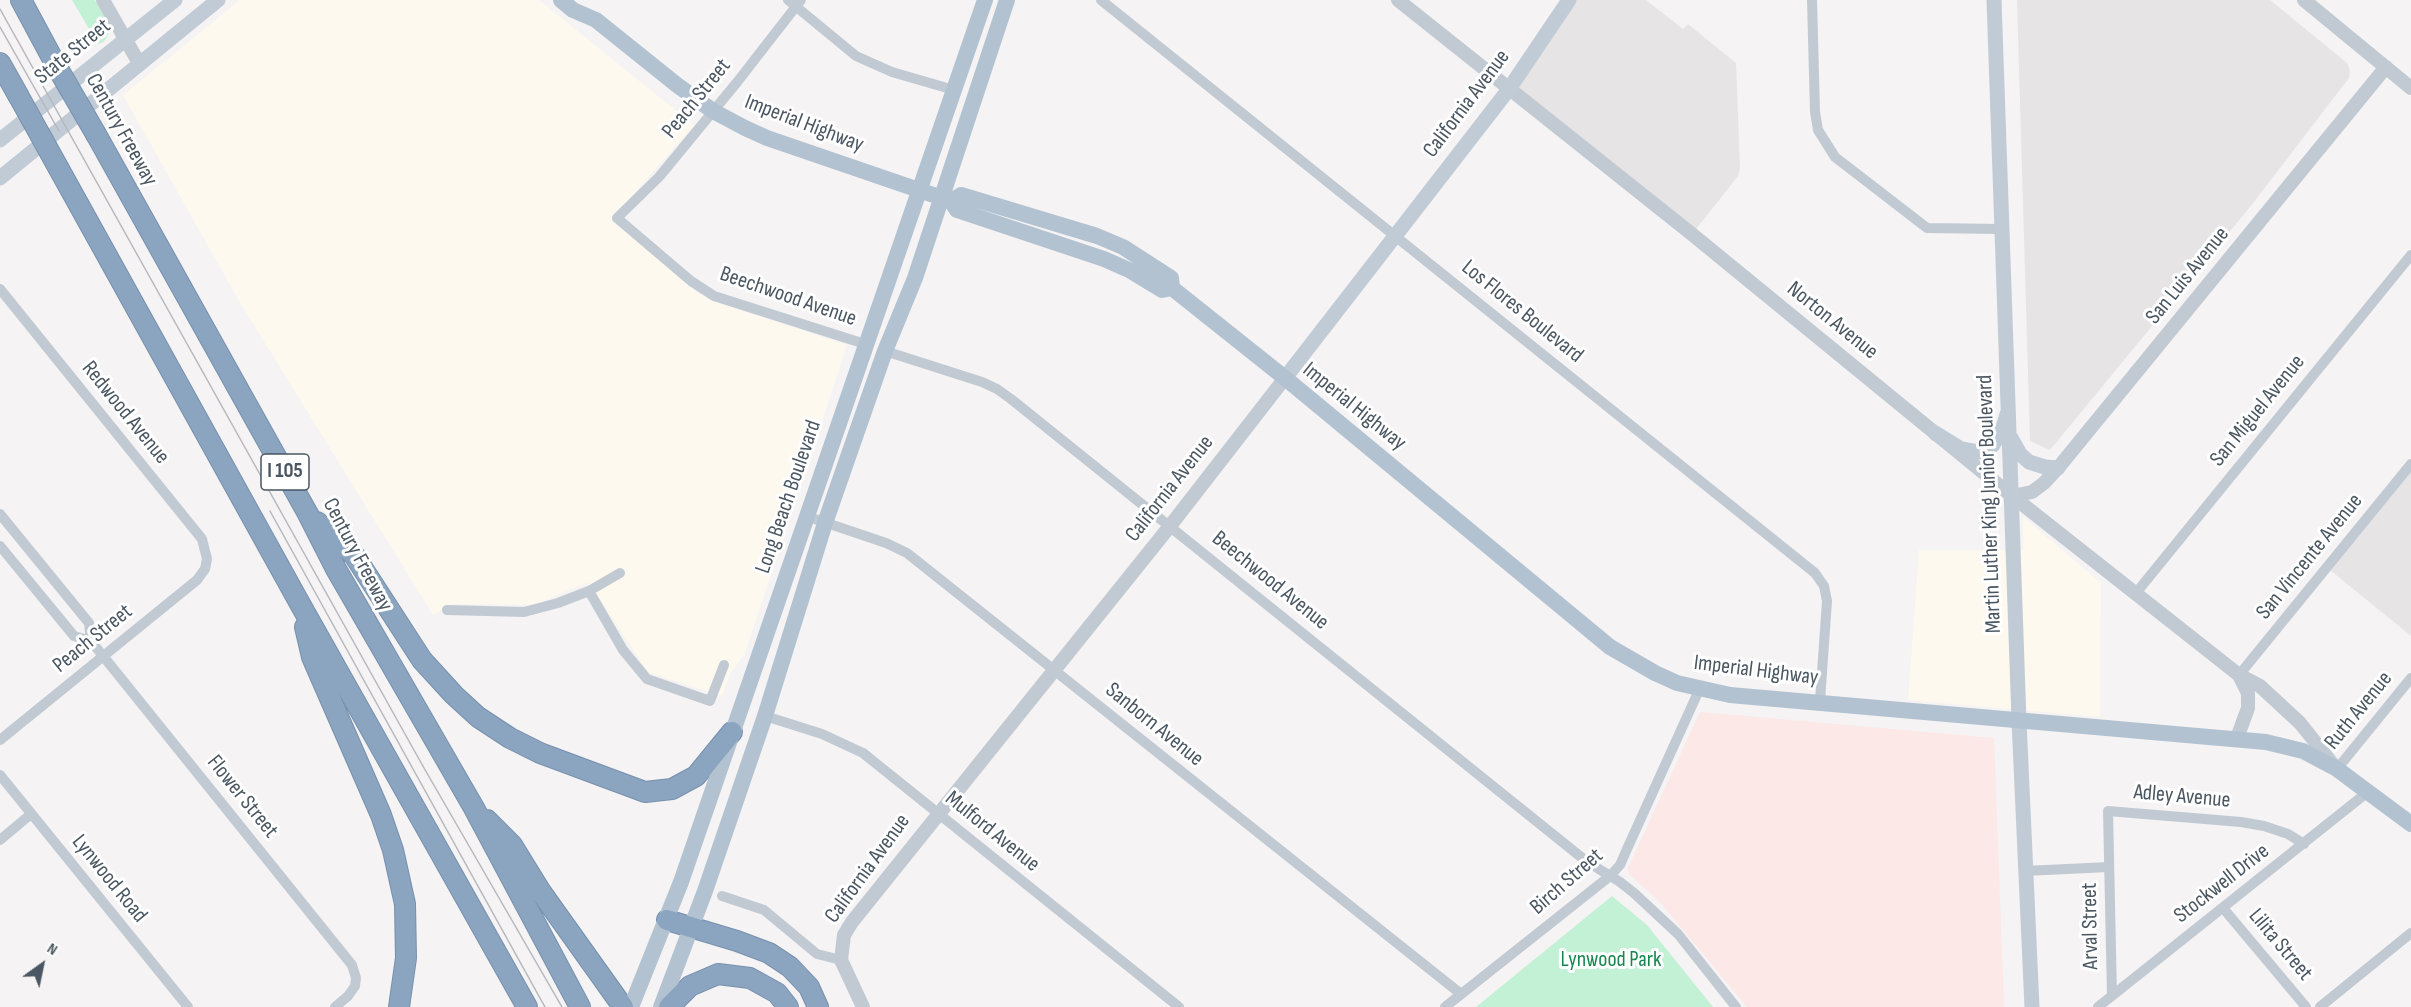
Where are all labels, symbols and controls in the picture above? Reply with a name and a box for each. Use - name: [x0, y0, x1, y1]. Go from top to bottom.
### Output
- street label: State Street: [30, 13, 116, 91]
- street label: California Avenue: [1418, 45, 1516, 163]
- street label: Peach Street: [657, 54, 737, 144]
- street label: Century Freeway: [79, 69, 163, 191]
- street label: Imperial Highway: [741, 89, 867, 159]
- street label: San Luis Avenue: [2141, 222, 2235, 330]
- street label: Los Flores Boulevard: [1456, 255, 1588, 369]
- street label: Beechwood Avenue: [716, 261, 860, 333]
- street label: Norton Avenue: [1781, 276, 1883, 366]
- street label: San Miguel Avenue: [2205, 350, 2311, 472]
- street label: Redwood Avenue: [75, 356, 175, 470]
- street label: Imperial Highway: [1297, 357, 1411, 457]
- street label: Martin Luther King Junior Boulevard: [1972, 374, 2008, 634]
- street label: Long Beach Boulevard: [750, 417, 828, 577]
- street label: California Avenue: [1120, 430, 1220, 548]
- road number: I 105: [261, 454, 309, 490]
- street label: San Vincente Avenue: [2251, 489, 2369, 625]
- street label: Century Freeway: [316, 494, 398, 616]
- street label: Beechwood Avenue: [1206, 526, 1334, 636]
- street label: Peach Street: [48, 599, 138, 679]
- street label: Imperial Highway: [1692, 650, 1820, 692]
- street label: Ruth Avenue: [2320, 667, 2398, 755]
- street label: Sanborn Avenue: [1100, 677, 1208, 773]
- street label: Flower Street: [201, 750, 283, 844]
- street label: Adley Avenue: [2133, 780, 2231, 814]
- street label: Mulford Avenue: [939, 786, 1045, 878]
- street label: California Avenue: [820, 809, 916, 929]
- street label: Lynwood Road: [66, 830, 152, 928]
- street label: Stockwell Drive: [2169, 839, 2275, 929]
- street label: Birch Street: [1525, 843, 1609, 921]
- street label: Arval Street: [2077, 882, 2105, 970]
- street label: Lilita Street: [2242, 904, 2318, 986]
- north arrow: [12, 935, 72, 995]
- text: N: [43, 939, 61, 960]
- park label: Lynwood Park: [1561, 947, 1661, 973]

